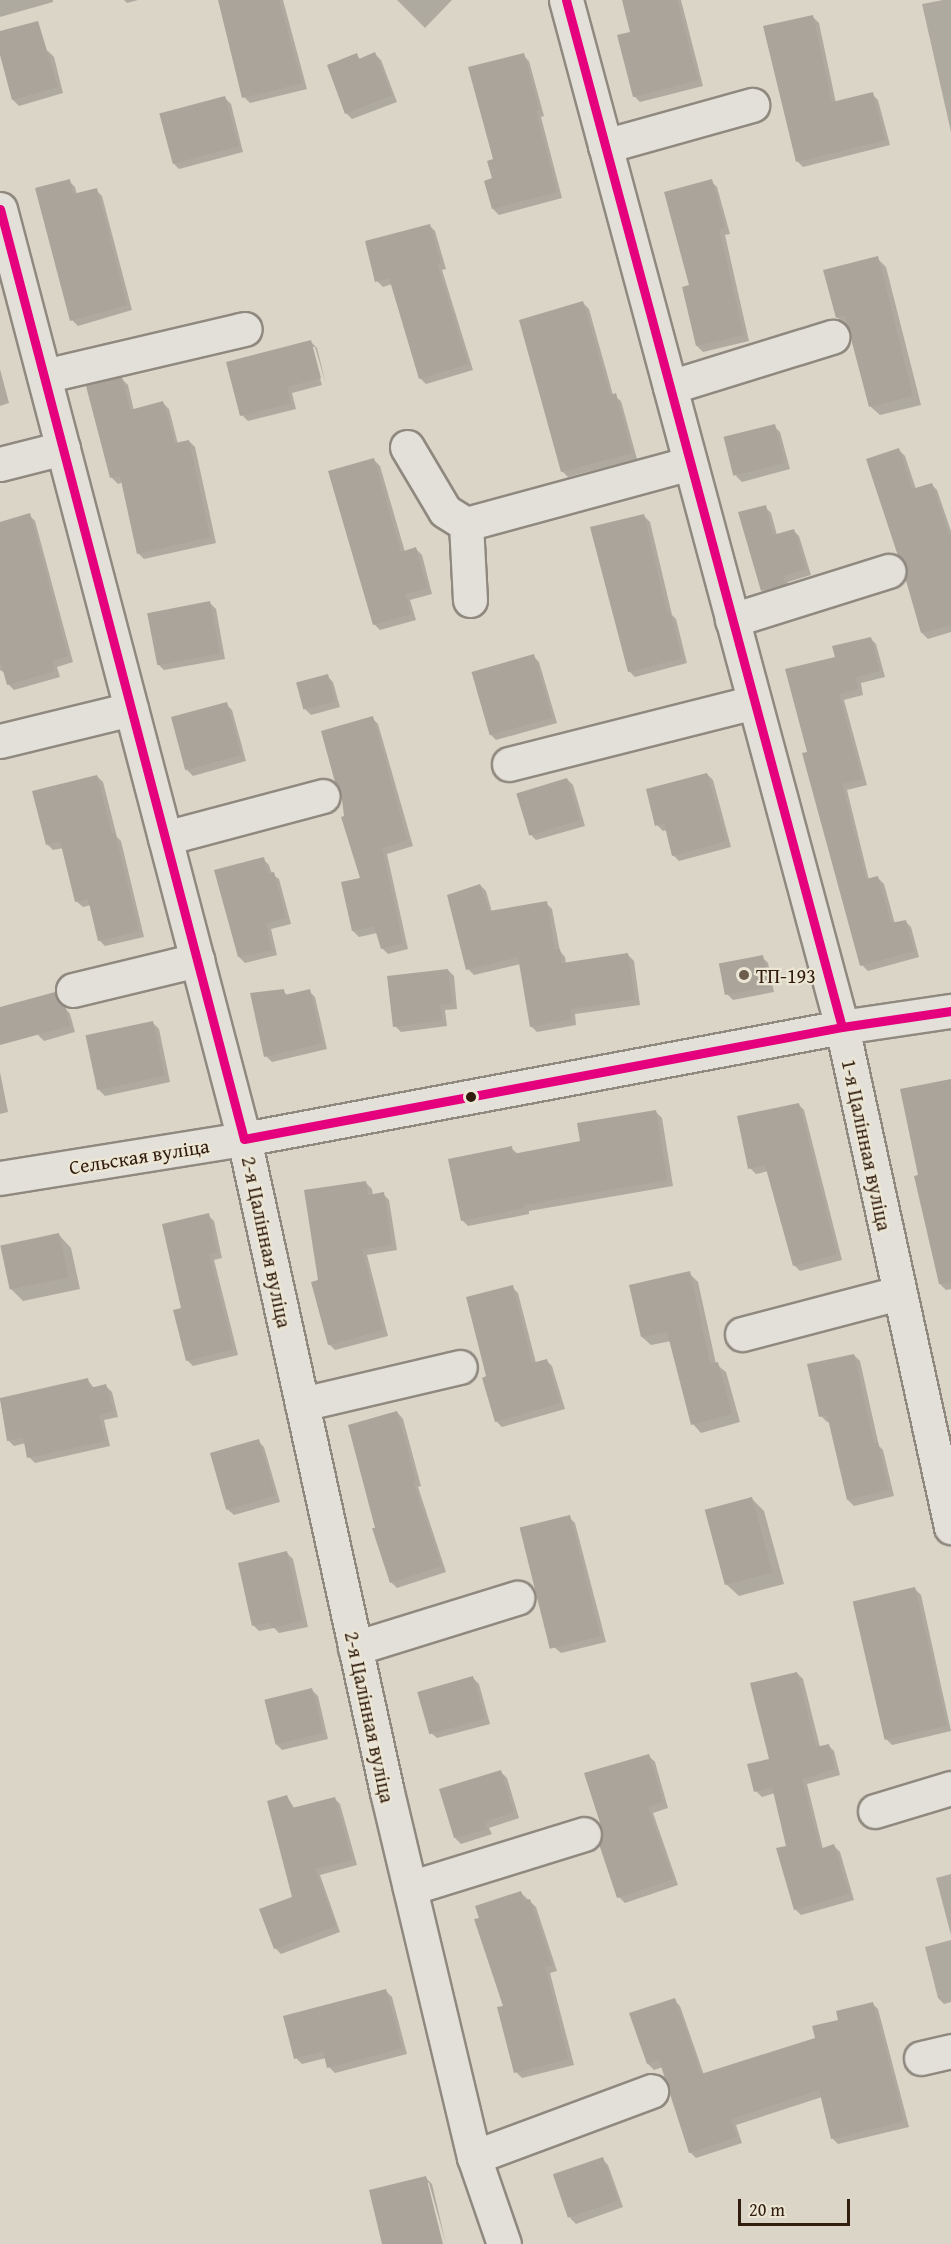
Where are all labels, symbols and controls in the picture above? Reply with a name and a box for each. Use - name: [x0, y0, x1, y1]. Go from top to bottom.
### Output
- place label: ТП-193: [756, 963, 816, 987]
- marker: ТП-193: [737, 968, 751, 982]
- street label: 1-я Цалінная вуліца: [837, 1057, 897, 1233]
- unlabelled marker: [465, 1091, 477, 1103]
- street label: Сельская вуліца: [67, 1133, 211, 1179]
- street label: 2-я Цалінная вуліца: [237, 1154, 297, 1330]
- street label: 2-я Цалінная вуліца: [340, 1629, 400, 1805]
- scale bar: [741, 2187, 854, 2225]
- text: 20 m: [749, 2196, 785, 2223]

